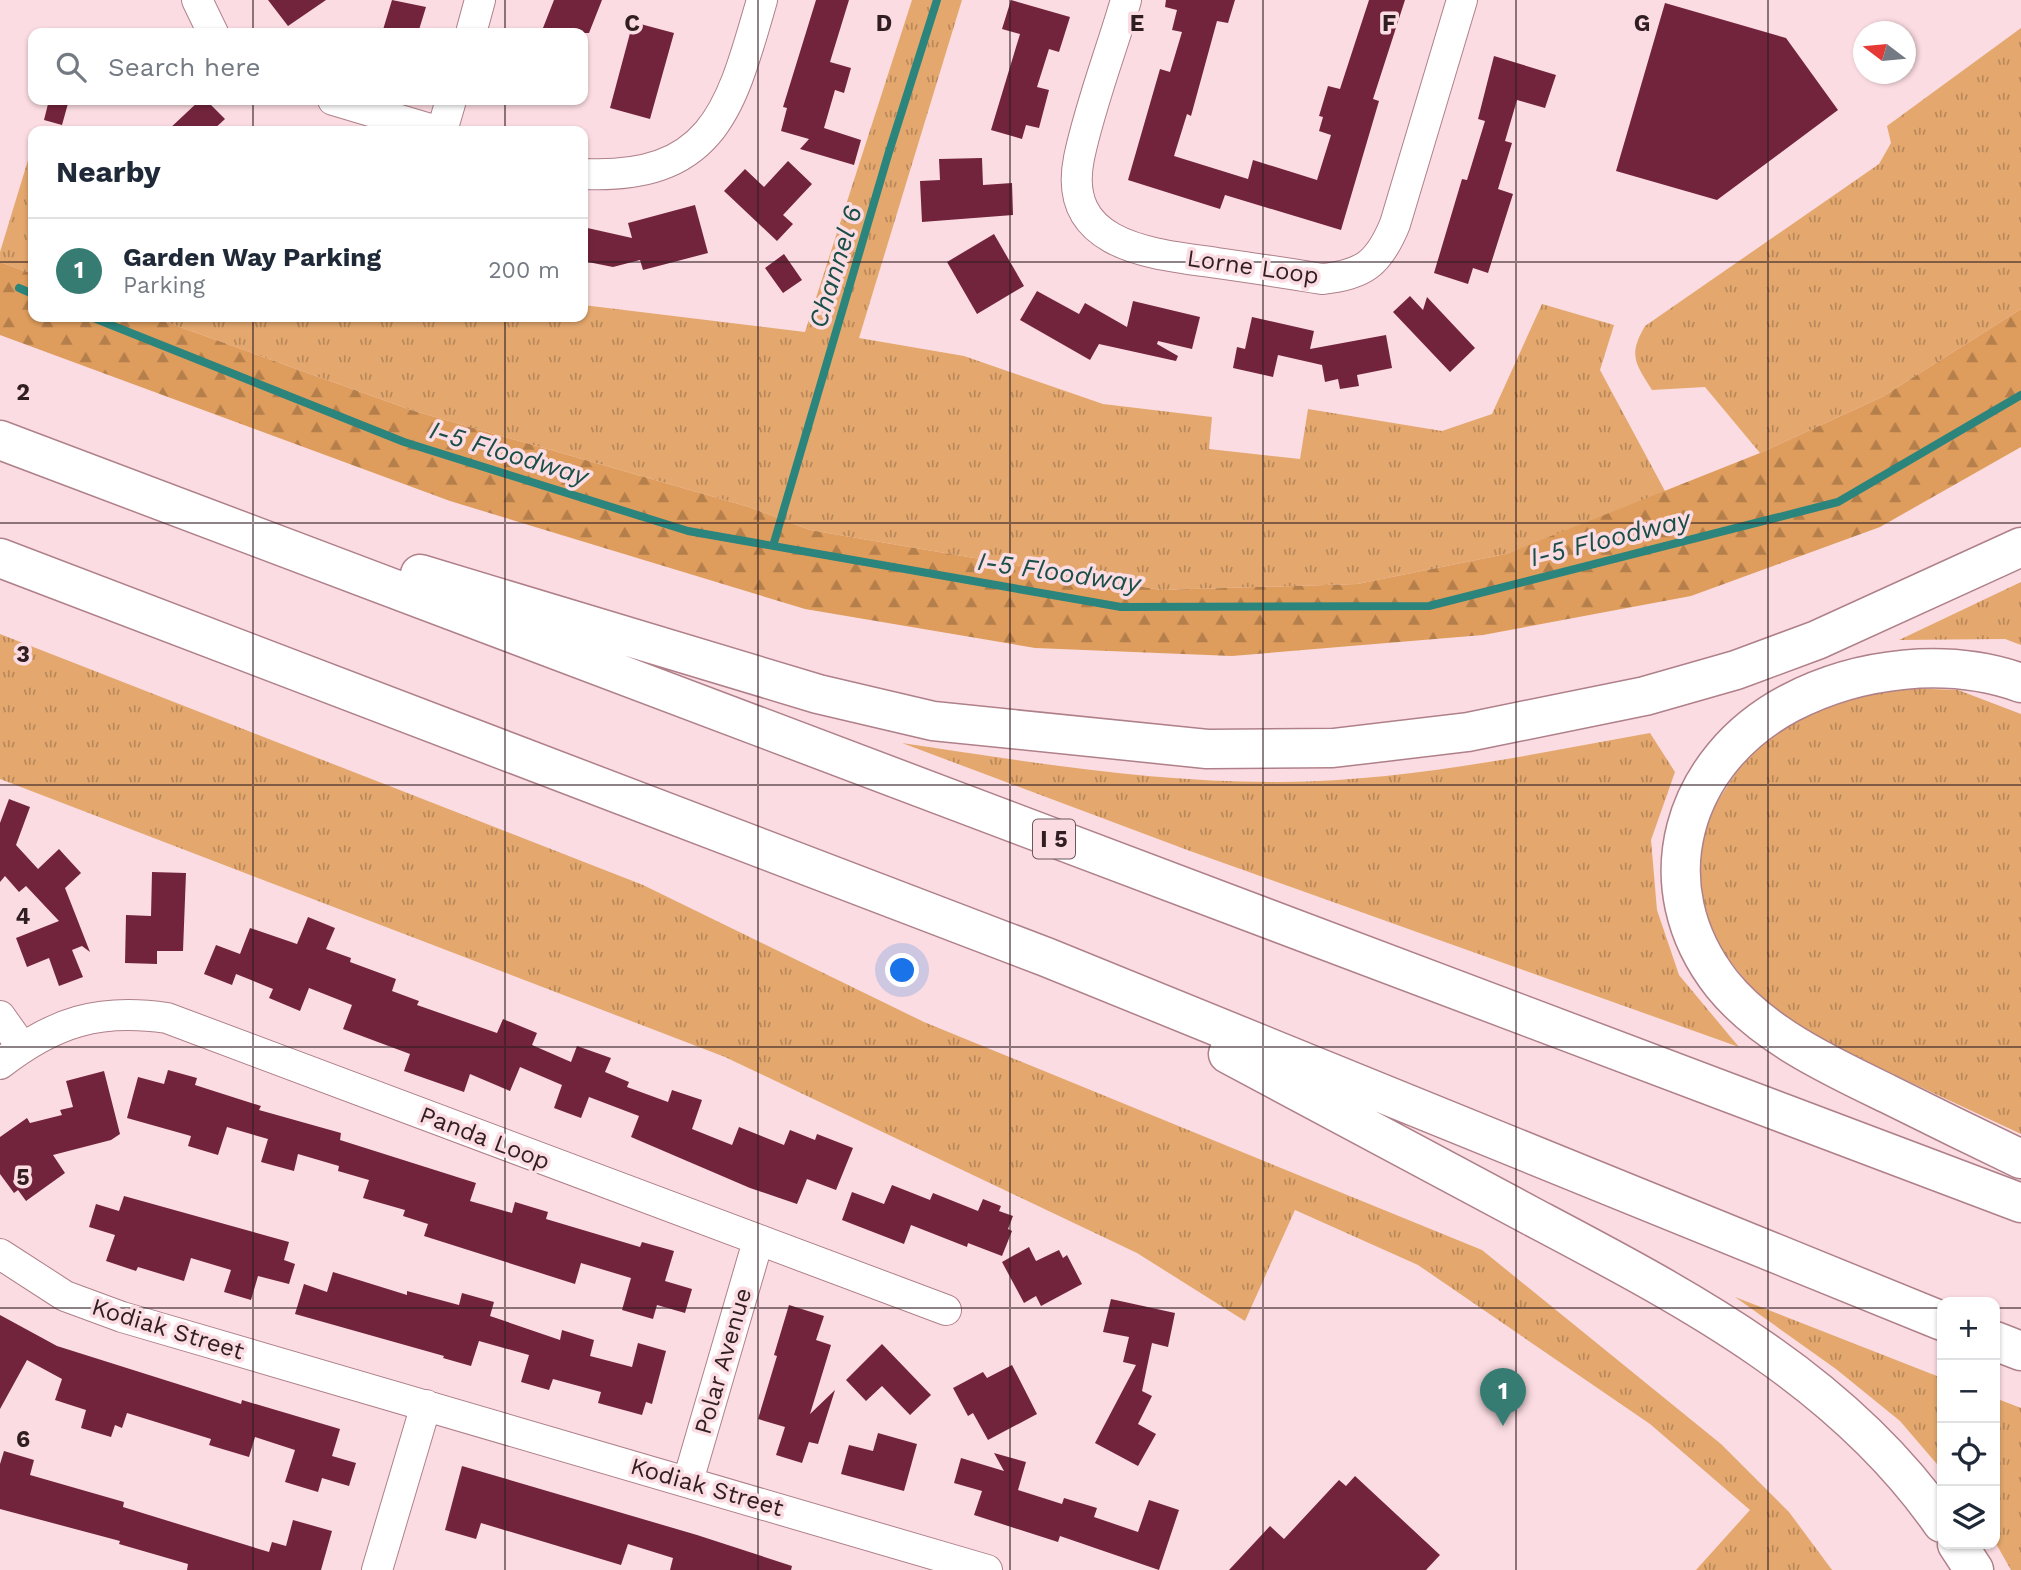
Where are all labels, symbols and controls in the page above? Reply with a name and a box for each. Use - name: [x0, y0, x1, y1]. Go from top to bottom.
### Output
- text: C: [624, 10, 640, 37]
- text: D: [876, 10, 892, 37]
- text: E: [1130, 10, 1144, 37]
- text: F: [1382, 10, 1396, 37]
- text: G: [1634, 10, 1650, 37]
- north arrow: [1853, 21, 1916, 84]
- search box: [28, 28, 588, 105]
- icon: search: [52, 48, 90, 86]
- text: Search here: [108, 52, 260, 82]
- text: Nearby: [56, 154, 161, 189]
- water label: Channel 6: [802, 202, 868, 332]
- text: Garden Way Parking: [123, 242, 381, 272]
- street label: Lorne Loop: [1185, 244, 1321, 290]
- text: 1: [74, 257, 84, 284]
- text: 200 m: [488, 257, 560, 284]
- text: Parking: [123, 272, 205, 299]
- text: 2: [16, 379, 30, 406]
- water label: I-5 Floodway: [426, 415, 594, 492]
- water label: I-5 Floodway: [1527, 503, 1695, 572]
- water label: I-5 Floodway: [976, 546, 1144, 599]
- text: 3: [16, 641, 30, 668]
- road number: I 5: [1033, 820, 1075, 859]
- text: 4: [16, 903, 31, 930]
- your location: [885, 953, 919, 987]
- street label: Panda Loop: [416, 1100, 554, 1176]
- text: 5: [16, 1164, 30, 1191]
- street label: Polar Avenue: [689, 1285, 757, 1437]
- street label: Kodiak Street: [89, 1293, 247, 1365]
- map controls: [1937, 1297, 2000, 1549]
- button: +: [1937, 1297, 2000, 1360]
- button: −: [1937, 1360, 2000, 1423]
- pin: 1: [1480, 1368, 1526, 1426]
- button: locate: [1937, 1423, 2000, 1486]
- text: 6: [16, 1426, 30, 1453]
- street label: Kodiak Street: [627, 1452, 787, 1522]
- button: layers: [1937, 1486, 2000, 1549]

